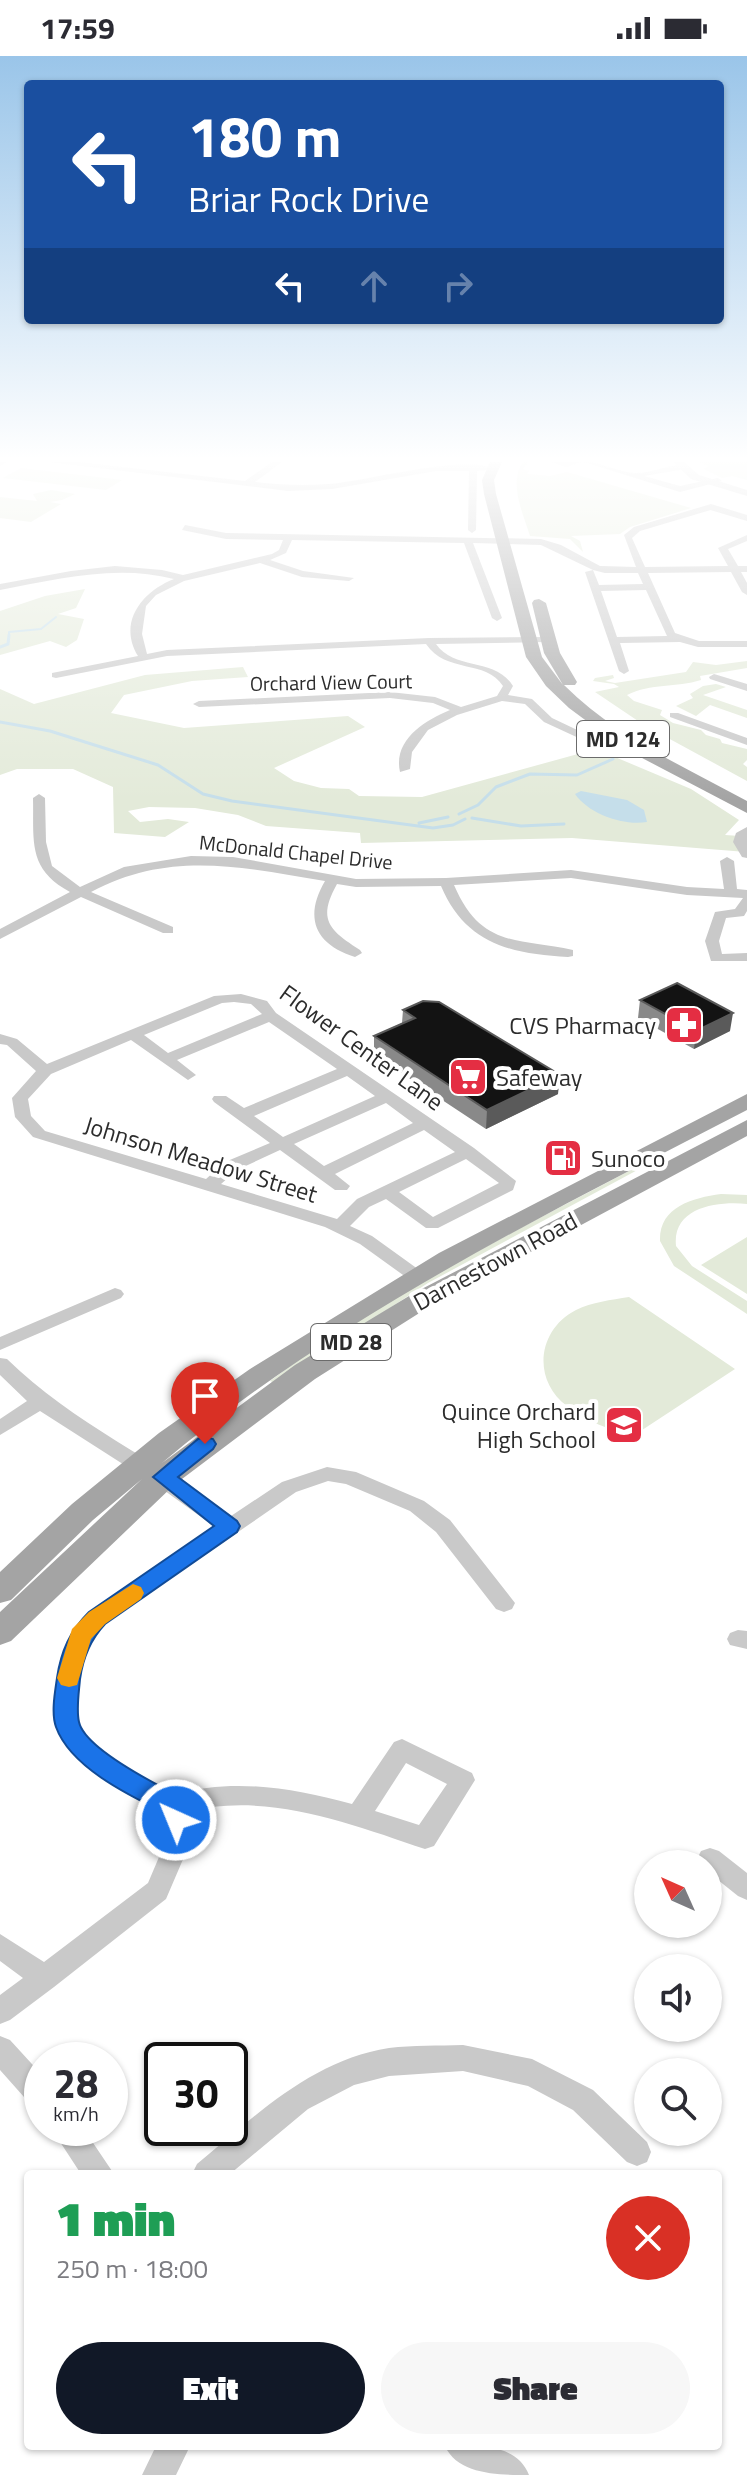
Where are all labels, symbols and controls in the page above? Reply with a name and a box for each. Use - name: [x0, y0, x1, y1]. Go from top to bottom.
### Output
- text: 17:59: [40, 5, 115, 51]
- text: 180 m: [188, 94, 341, 179]
- icon: left: [56, 112, 160, 216]
- text: Briar Rock Drive: [188, 171, 429, 226]
- icon: left: [268, 264, 312, 308]
- icon: ahead: [352, 264, 396, 308]
- icon: right: [436, 264, 480, 308]
- street label: Orchard View Court: [249, 665, 413, 699]
- road number: MD 124: [577, 721, 669, 757]
- street label: McDonald Chapel Drive: [198, 826, 394, 878]
- street label: Flower Center Lane: [273, 975, 451, 1119]
- pharmacy icon: CVS Pharmacy: [663, 1004, 705, 1046]
- place label: CVS Pharmacy: [509, 1007, 656, 1043]
- supermarket icon: Safeway: [447, 1056, 489, 1098]
- place label: Safeway: [496, 1059, 583, 1095]
- street label: Johnson Meadow Street: [80, 1106, 323, 1212]
- fuel station icon: Sunoco: [542, 1137, 584, 1179]
- place label: Sunoco: [591, 1140, 665, 1176]
- street label: Darnestown Road: [406, 1203, 584, 1319]
- road number: MD 28: [311, 1324, 391, 1360]
- pin: [171, 1362, 239, 1444]
- icon: arrive: [183, 1374, 227, 1418]
- place label: Quince Orchard High School: [442, 1393, 596, 1457]
- school or university icon: Quince Orchard High School: [603, 1404, 645, 1446]
- position arrow: [134, 1778, 218, 1862]
- north arrow: [634, 1850, 722, 1938]
- map controls: [634, 1850, 722, 2146]
- button: sound: [634, 1954, 722, 2042]
- speed limit sign: 30: [144, 2042, 248, 2146]
- text: 28: [54, 2053, 98, 2114]
- button: search: [634, 2058, 722, 2146]
- text: km/h: [53, 2098, 99, 2129]
- text: 1 min: [56, 2182, 175, 2255]
- button: close: [606, 2196, 690, 2280]
- text: 250 m · 18:00: [56, 2249, 208, 2288]
- button: Exit: [56, 2342, 365, 2434]
- button: Share: [381, 2342, 690, 2434]

